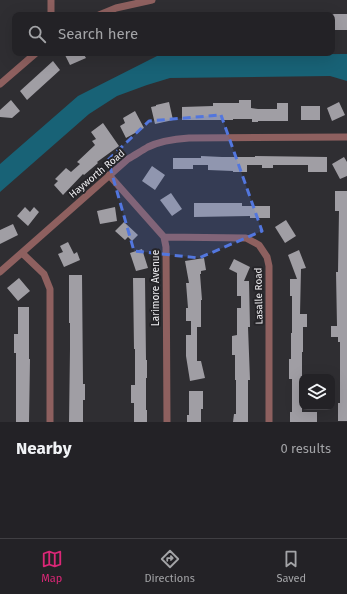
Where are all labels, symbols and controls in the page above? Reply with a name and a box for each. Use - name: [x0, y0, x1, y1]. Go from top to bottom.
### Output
- search box: [12, 12, 335, 56]
- icon: search: [26, 23, 48, 45]
- text: Search here: [58, 25, 138, 43]
- street label: Hayworth Road: [67, 147, 127, 201]
- street label: Larimore Avenue: [150, 250, 162, 326]
- street label: Lasalle Road: [253, 267, 265, 325]
- map controls: [299, 374, 335, 410]
- button: layers: [299, 374, 335, 410]
- text: Nearby: [16, 438, 71, 459]
- text: 0 results: [280, 441, 331, 456]
- tab: Map: [41, 548, 63, 585]
- tab: Directions: [144, 548, 195, 585]
- tab: Saved: [276, 548, 306, 585]

